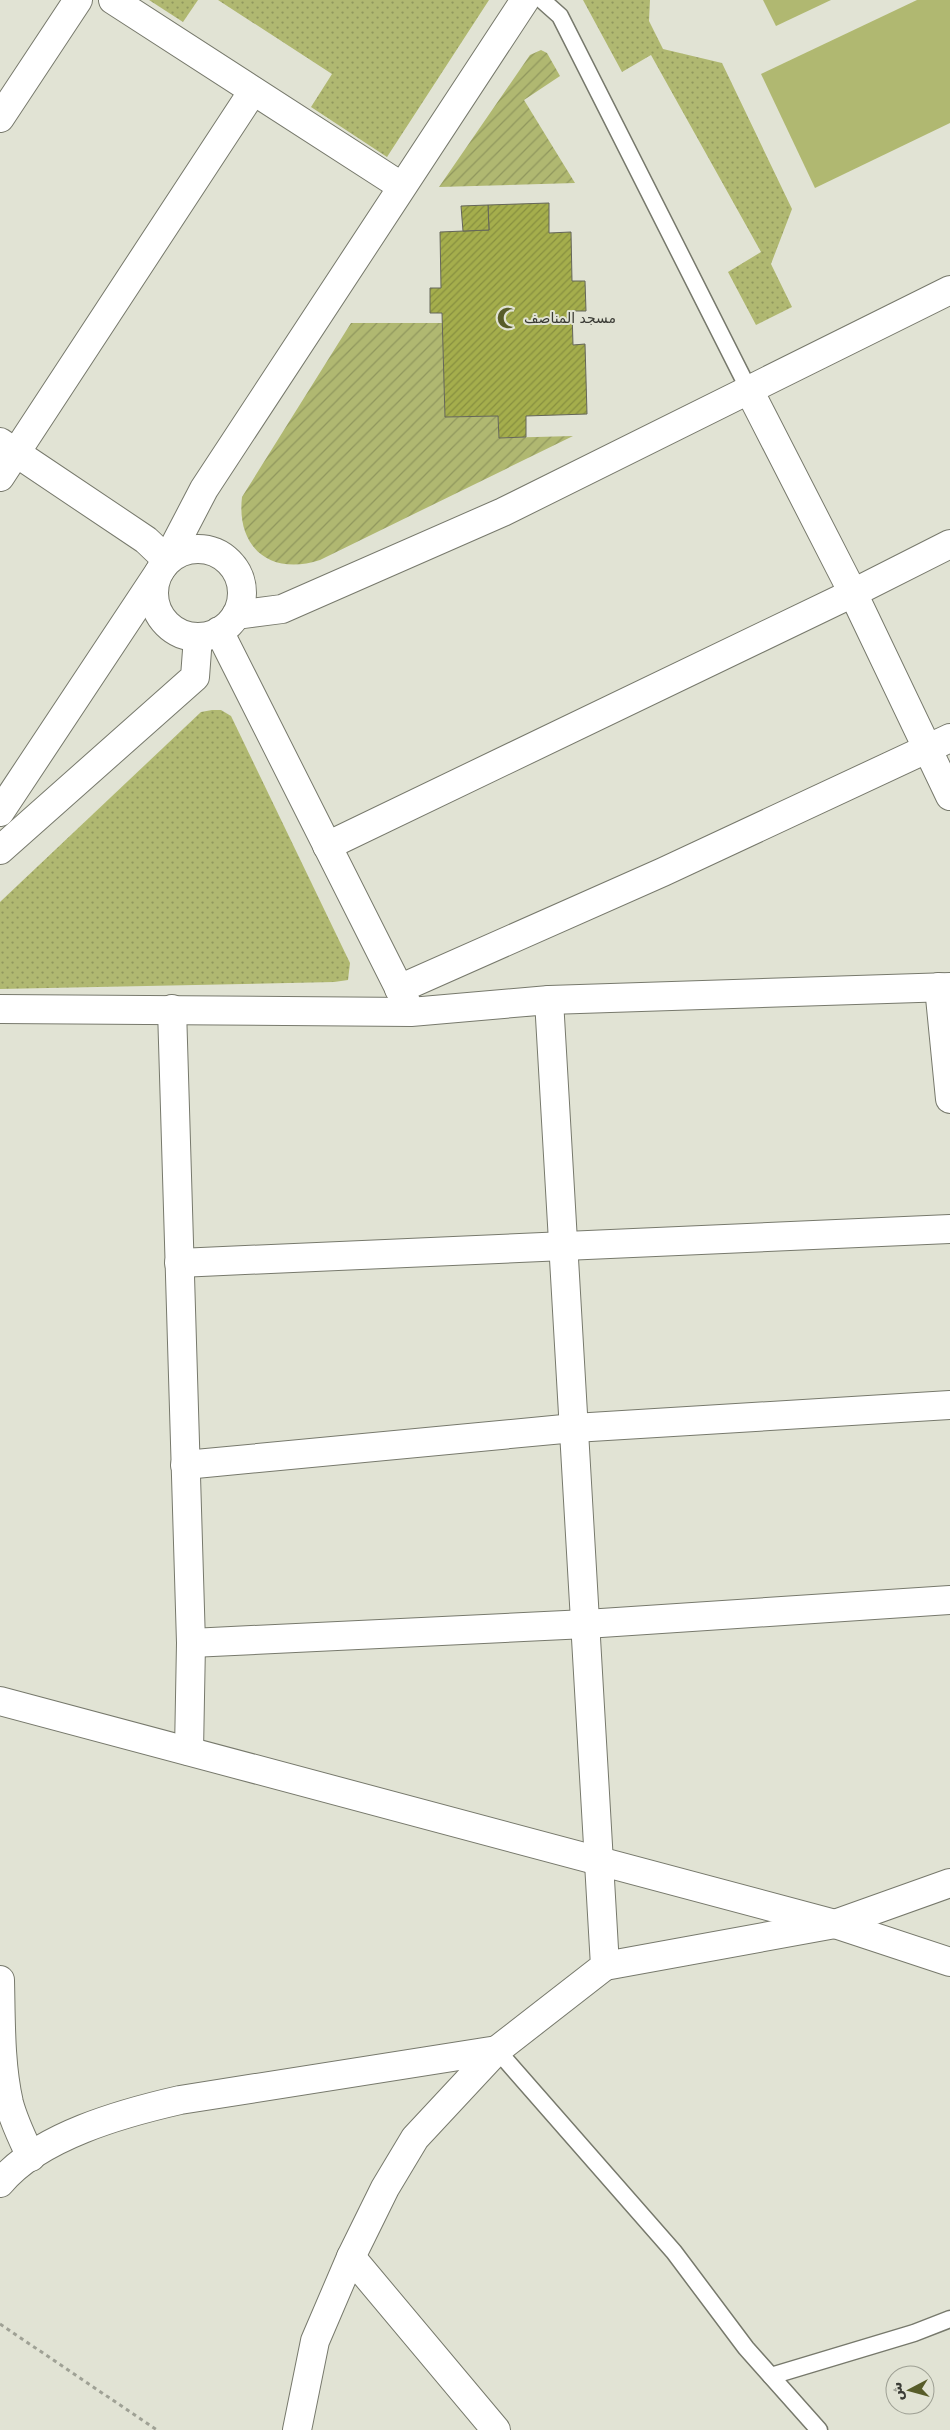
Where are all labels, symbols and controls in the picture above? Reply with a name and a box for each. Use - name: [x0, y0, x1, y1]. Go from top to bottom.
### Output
- mosque icon: مسجد المناصف: [495, 305, 521, 331]
- place label: مسجد المناصف: [524, 310, 616, 326]
- north arrow: [885, 2365, 935, 2415]
- text: ش: [888, 2381, 906, 2402]

